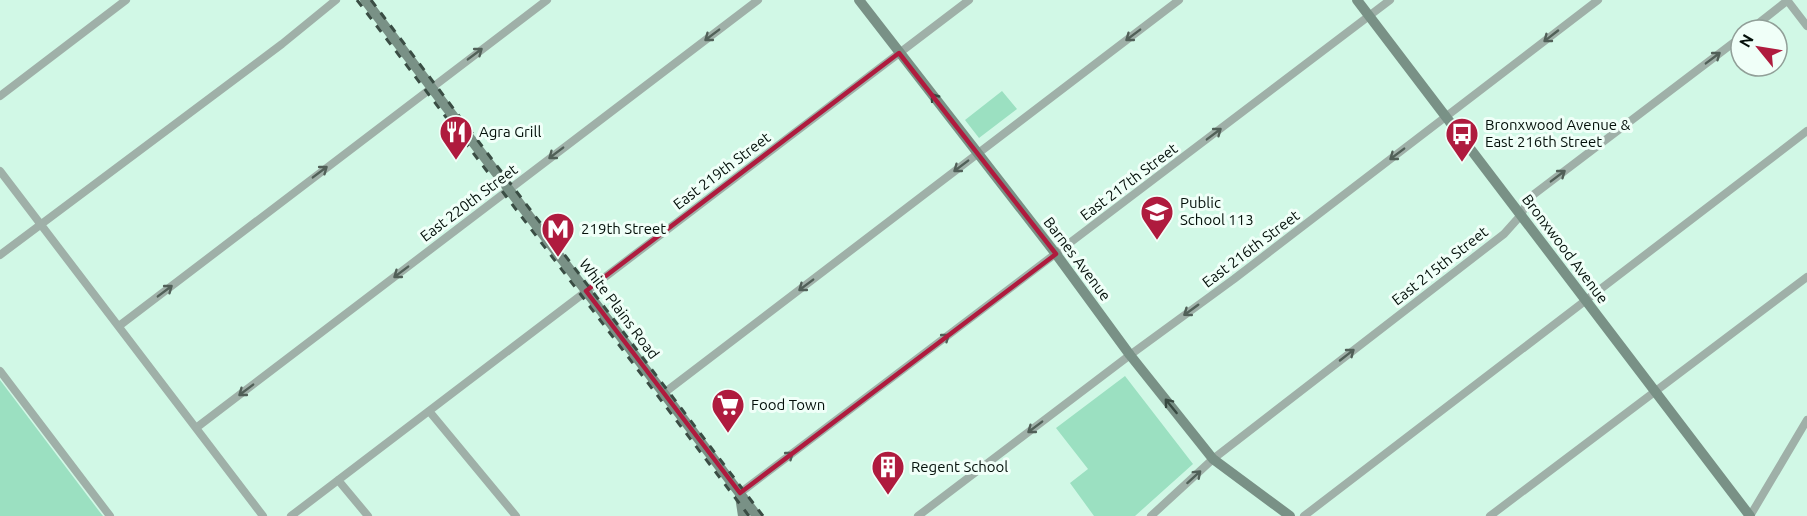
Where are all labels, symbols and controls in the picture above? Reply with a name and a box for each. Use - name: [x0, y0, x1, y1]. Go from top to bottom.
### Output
- north arrow: [1729, 18, 1789, 78]
- one-way arrow: [704, 29, 720, 42]
- one-way arrow: [1125, 29, 1141, 42]
- one-way arrow: [1544, 29, 1560, 42]
- text: N: [1735, 31, 1757, 50]
- one-way arrow: [467, 48, 483, 61]
- one-way arrow: [1704, 52, 1720, 64]
- one-way arrow: [930, 94, 943, 110]
- restaurant icon: Agra Grill: [438, 114, 474, 161]
- bus stop icon: Bronxwood Avenue & East 216th Street: [1444, 116, 1480, 163]
- place label: Bronxwood Avenue & East 216th Street: [1485, 116, 1630, 150]
- place label: Agra Grill: [479, 123, 541, 140]
- one-way arrow: [1206, 127, 1222, 140]
- street label: East 219th Street: [670, 129, 774, 213]
- street label: East 217th Street: [1077, 140, 1181, 224]
- one-way arrow: [549, 147, 565, 160]
- one-way arrow: [1389, 148, 1405, 161]
- one-way arrow: [953, 160, 969, 172]
- street label: East 220th Street: [417, 161, 521, 245]
- one-way arrow: [312, 166, 328, 179]
- one-way arrow: [1549, 170, 1565, 182]
- street label: Bronxwood Avenue: [1519, 191, 1612, 307]
- school or university icon: Public School 113: [1139, 194, 1175, 241]
- place label: Public School 113: [1180, 194, 1254, 228]
- street label: East 216th Street: [1199, 207, 1303, 291]
- metro station icon: 219th Street: [540, 211, 576, 258]
- street label: Barnes Avenue: [1040, 214, 1114, 304]
- place label: 219th Street: [581, 220, 666, 237]
- street label: East 215th Street: [1388, 223, 1491, 308]
- street label: White Plains Road: [576, 255, 663, 362]
- one-way arrow: [394, 265, 410, 278]
- one-way arrow: [798, 278, 814, 291]
- one-way arrow: [157, 284, 173, 297]
- one-way arrow: [1183, 304, 1199, 317]
- one-way arrow: [934, 334, 950, 347]
- one-way arrow: [1338, 349, 1354, 362]
- one-way arrow: [238, 383, 254, 396]
- supermarket icon: Food Town: [710, 387, 746, 434]
- place label: Food Town: [751, 396, 825, 413]
- one-way arrow: [1164, 398, 1177, 414]
- one-way arrow: [1028, 421, 1044, 434]
- building icon: Regent School: [870, 449, 906, 496]
- one-way arrow: [778, 452, 794, 464]
- place label: Regent School: [911, 458, 1008, 475]
- one-way arrow: [1186, 470, 1201, 484]

